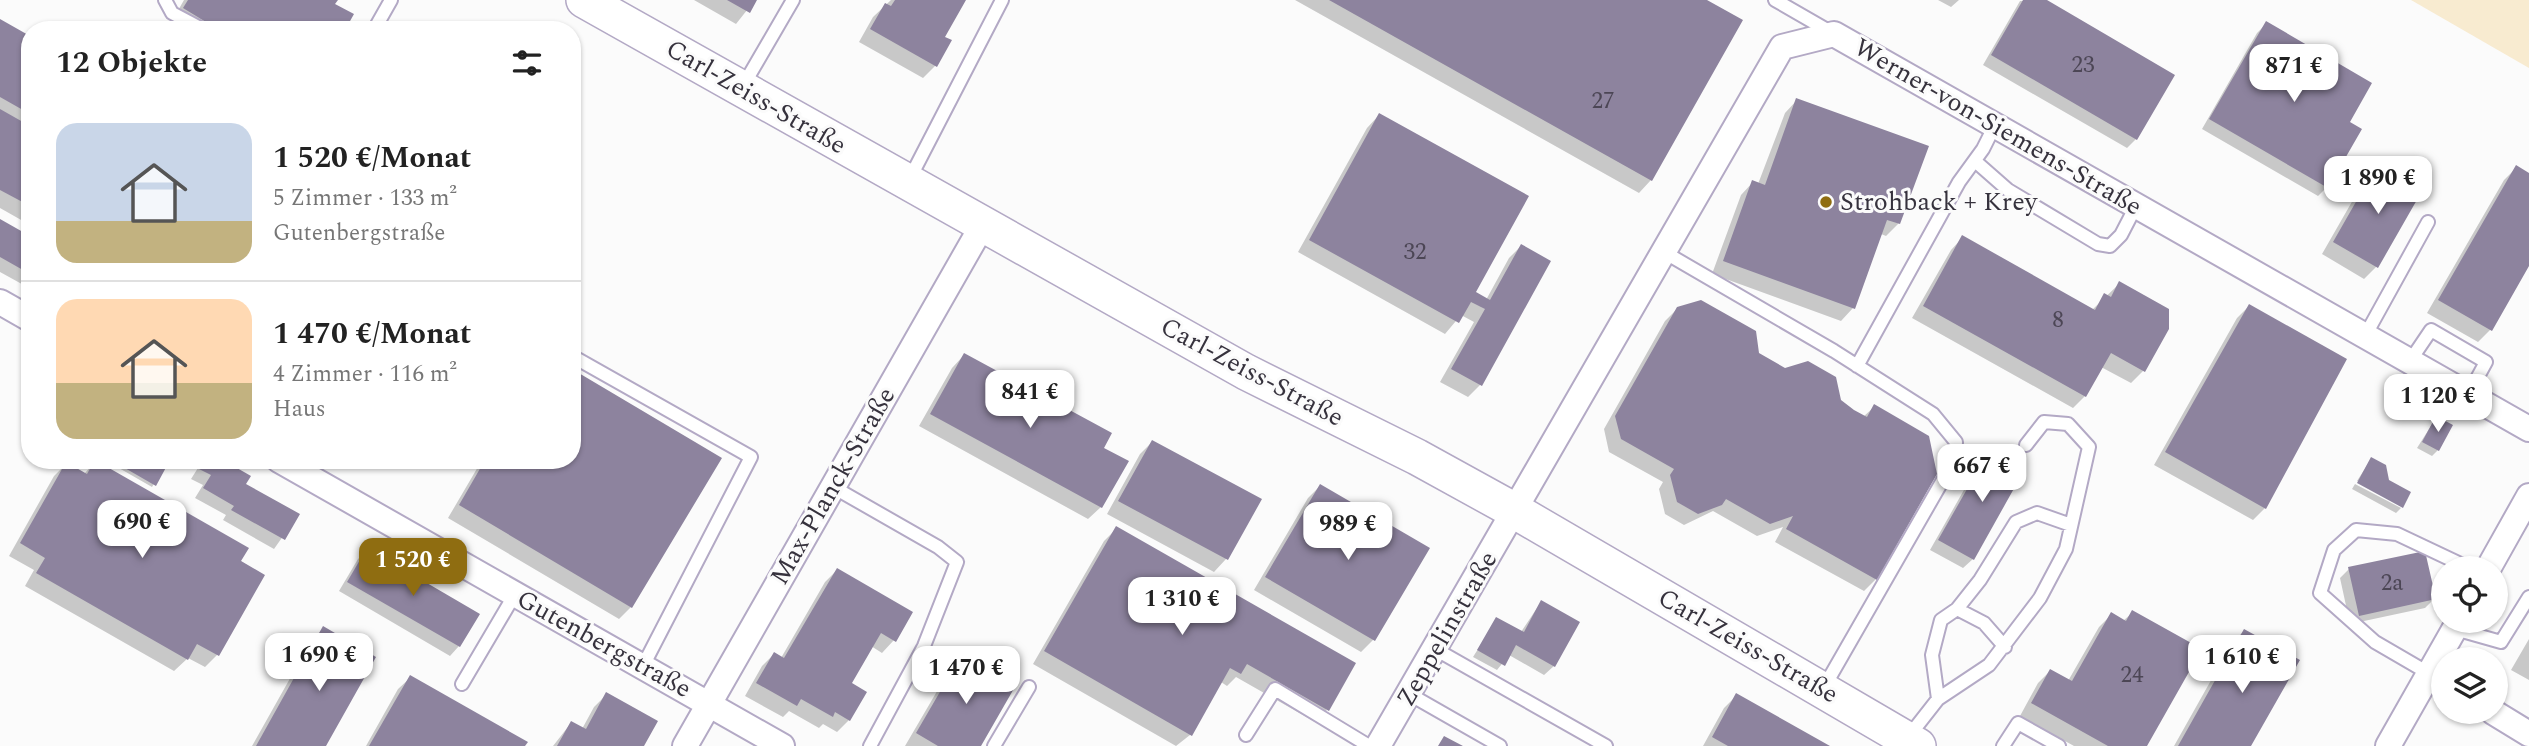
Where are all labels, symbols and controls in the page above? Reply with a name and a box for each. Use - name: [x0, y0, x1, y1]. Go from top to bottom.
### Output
- street label: Werner-von-Siemens-Straße: [1846, 28, 2150, 226]
- street label: Carl-Zeiss-Straße: [658, 29, 854, 165]
- text: 12 Objekte: [56, 40, 207, 86]
- icon: filters: [508, 44, 546, 82]
- pin: 871 €: [2245, 44, 2343, 104]
- house number: 23: [2072, 48, 2095, 83]
- text: 871 €: [2265, 49, 2323, 84]
- house number: 27: [1592, 84, 1615, 119]
- text: 1 520 €/Monat: [273, 135, 471, 181]
- icon: home: [112, 151, 196, 235]
- pin: 1 890 €: [2313, 156, 2443, 216]
- text: 1 890 €: [2340, 161, 2416, 196]
- text: 5 Zimmer · 133 m²: [273, 181, 457, 216]
- place label: Strohback + Krey: [1840, 182, 2039, 222]
- marker: Strohback + Krey: [1818, 194, 1834, 210]
- text: Gutenbergstraße: [273, 216, 445, 251]
- house number: 32: [1404, 235, 1427, 270]
- house number: 8: [2052, 303, 2064, 338]
- street label: Carl-Zeiss-Straße: [1153, 307, 1351, 437]
- text: 1 470 €/Monat: [273, 311, 471, 357]
- icon: home: [112, 327, 196, 411]
- text: 4 Zimmer · 116 m²: [273, 357, 457, 392]
- pin: 841 €: [981, 370, 1079, 430]
- pin: 1 120 €: [2373, 374, 2503, 434]
- text: 841 €: [1001, 375, 1059, 410]
- text: 1 120 €: [2400, 379, 2476, 414]
- street label: Max-Planck-Straße: [760, 380, 906, 592]
- text: Haus: [273, 392, 326, 427]
- pin: 667 €: [1933, 444, 2031, 504]
- text: 667 €: [1953, 449, 2011, 484]
- pin: 690 €: [93, 500, 191, 560]
- pin: 989 €: [1299, 503, 1397, 562]
- text: 690 €: [113, 505, 171, 540]
- text: 989 €: [1319, 507, 1377, 542]
- pin: 1 520 €: [348, 538, 478, 598]
- text: 1 520 €: [375, 543, 451, 578]
- street label: Zeppelinstraße: [1386, 544, 1508, 714]
- map controls: [2431, 556, 2508, 724]
- button: locate: [2431, 556, 2508, 633]
- house number: 2a: [2381, 566, 2403, 601]
- pin: 1 310 €: [1117, 578, 1247, 637]
- street label: Carl-Zeiss-Straße: [1650, 578, 1846, 714]
- street label: Gutenbergstraße: [509, 579, 699, 709]
- text: 1 310 €: [1144, 582, 1220, 617]
- pin: 1 690 €: [254, 634, 384, 693]
- pin: 1 610 €: [2177, 636, 2307, 695]
- text: 1 690 €: [281, 638, 357, 673]
- text: 1 610 €: [2204, 640, 2280, 675]
- pin: 1 470 €: [901, 646, 1031, 706]
- button: layers: [2431, 647, 2508, 724]
- text: 1 470 €: [928, 651, 1004, 686]
- house number: 24: [2121, 658, 2144, 693]

